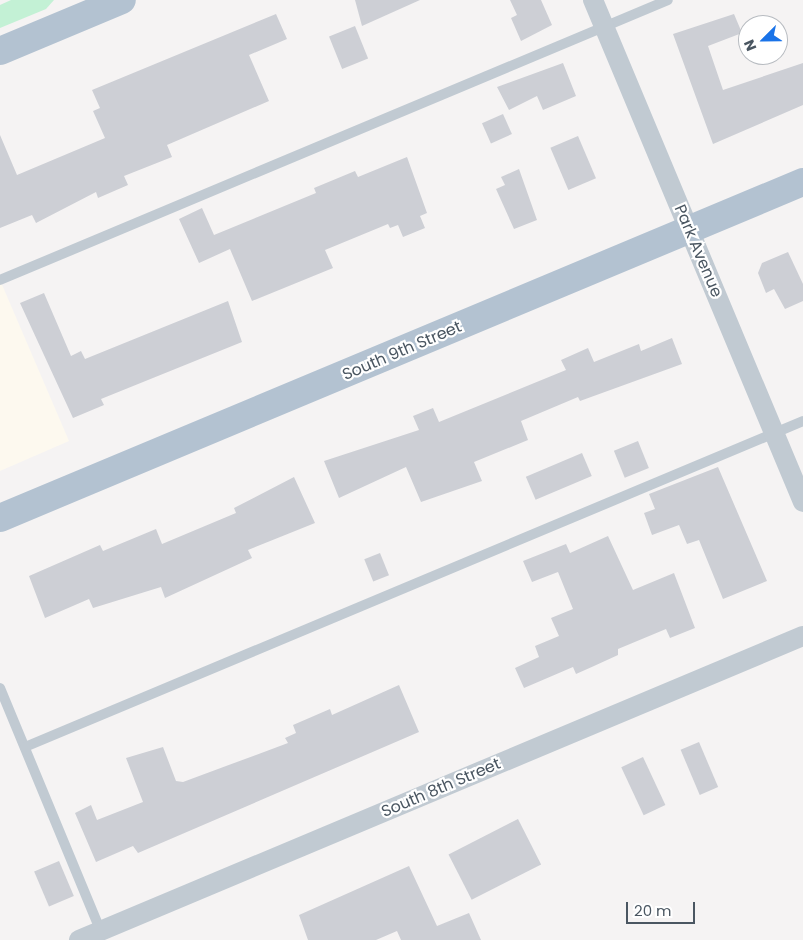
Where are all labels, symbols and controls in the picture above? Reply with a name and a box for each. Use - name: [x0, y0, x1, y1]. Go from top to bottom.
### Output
- north arrow: [738, 15, 788, 65]
- text: N: [739, 37, 761, 54]
- street label: Park Avenue: [670, 202, 726, 300]
- street label: South 9th Street: [340, 317, 464, 385]
- street label: South 8th Street: [379, 754, 503, 822]
- scale bar: [628, 892, 697, 924]
- text: 20 m: [634, 900, 672, 921]

